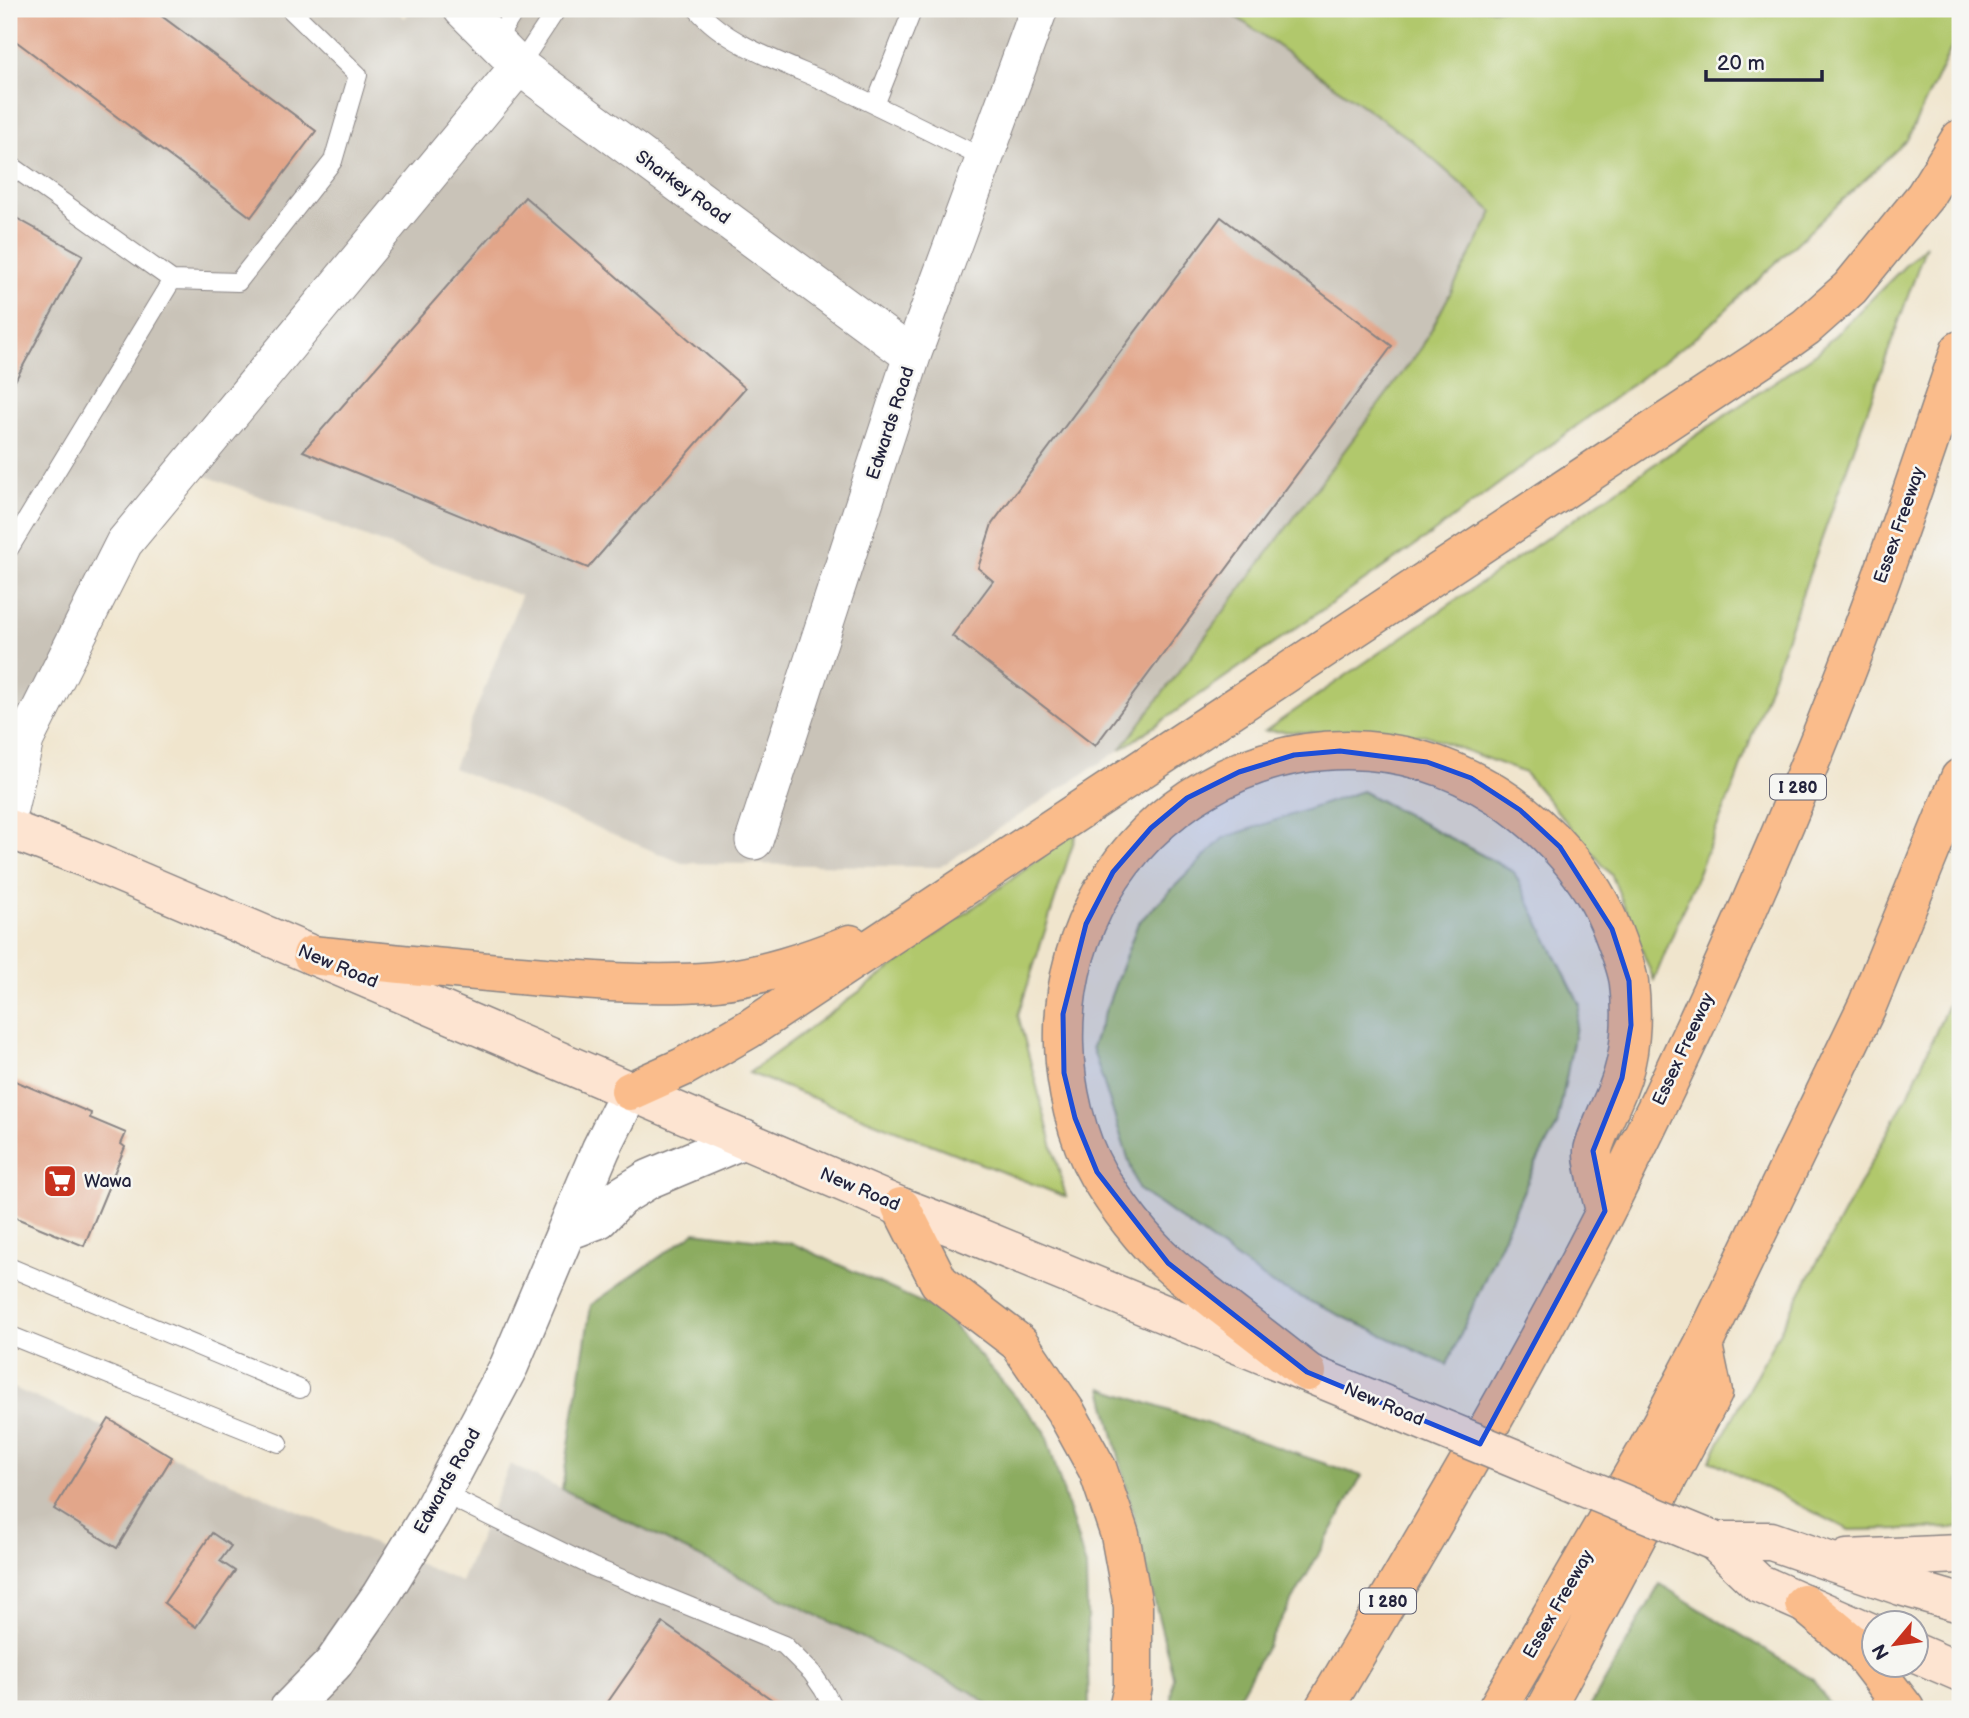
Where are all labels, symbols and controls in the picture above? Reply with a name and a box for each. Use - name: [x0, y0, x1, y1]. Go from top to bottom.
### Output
- scale bar: [1706, 38, 1822, 82]
- text: 20 m: [1717, 51, 1765, 76]
- street label: Sharkey Road: [631, 146, 734, 229]
- street label: Edwards Road: [862, 364, 919, 482]
- street label: Essex Freeway: [1870, 463, 1930, 586]
- road number: I 280: [1770, 774, 1826, 800]
- street label: New Road: [295, 940, 381, 993]
- street label: Essex Freeway: [1648, 989, 1719, 1109]
- supermarket icon: Wawa: [41, 1162, 79, 1200]
- street label: New Road: [817, 1163, 903, 1216]
- place label: Wawa: [84, 1171, 132, 1192]
- street label: New Road: [1341, 1378, 1427, 1431]
- street label: Edwards Road: [410, 1425, 485, 1538]
- street label: Essex Freeway: [1519, 1545, 1598, 1662]
- road number: I 280: [1360, 1588, 1416, 1614]
- north arrow: [1860, 1610, 1930, 1680]
- text: N: [1868, 1640, 1895, 1663]

